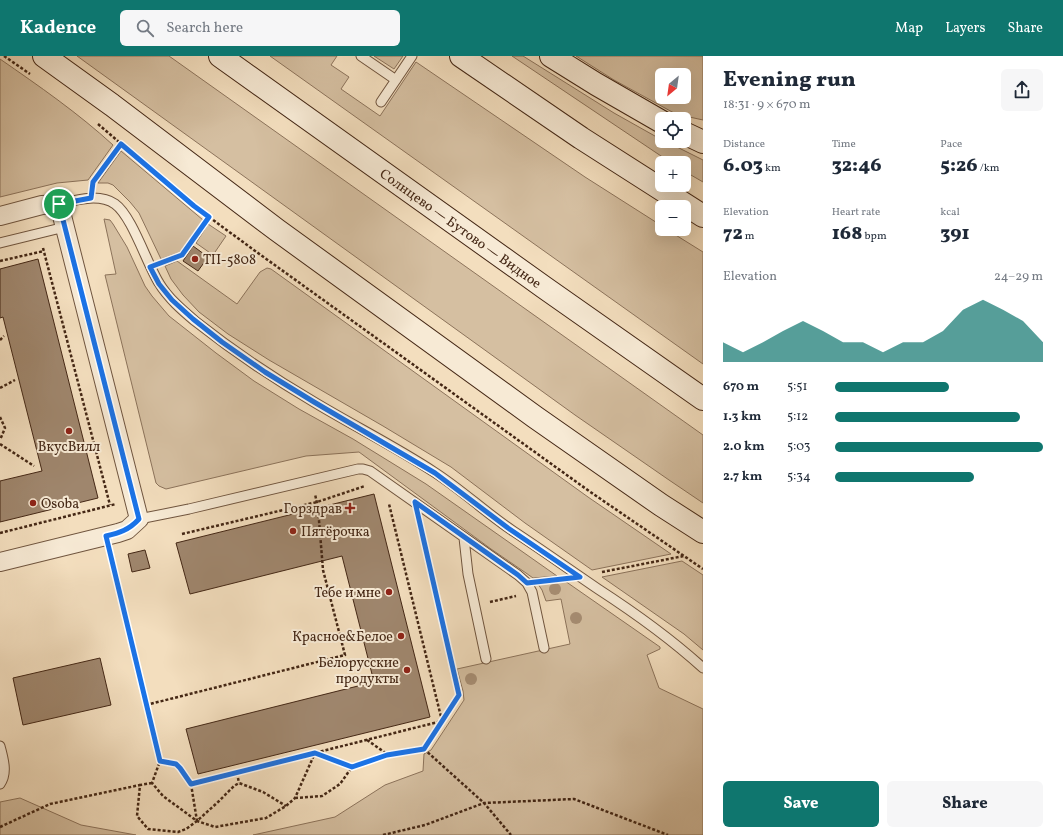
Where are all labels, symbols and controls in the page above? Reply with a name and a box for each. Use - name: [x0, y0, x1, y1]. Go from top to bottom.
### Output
- search box: [120, 10, 400, 46]
- text: Kadence: [20, 15, 96, 41]
- icon: search: [134, 17, 156, 39]
- text: Search here: [166, 18, 243, 39]
- text: Map: [895, 19, 923, 38]
- text: Layers: [945, 19, 985, 38]
- text: Share: [1007, 19, 1043, 38]
- text: Evening run: [723, 65, 856, 96]
- north arrow: [655, 68, 691, 104]
- map controls: [655, 68, 691, 236]
- button: share: [1001, 69, 1043, 111]
- text: 18:31 · 9 × 670 m: [723, 96, 811, 114]
- button: locate: [655, 112, 691, 148]
- text: Distance: [723, 137, 765, 152]
- text: Time: [832, 137, 856, 152]
- text: Pace: [940, 137, 962, 152]
- text: 6.03: [723, 152, 763, 180]
- text: 32:46: [832, 152, 882, 180]
- text: 5:26: [940, 152, 978, 180]
- button: +: [655, 156, 691, 192]
- text: km: [763, 161, 781, 176]
- text: /km: [978, 161, 1000, 176]
- street label: Солнцево — Бутово — Видное: [375, 165, 545, 294]
- pin: [42, 187, 76, 221]
- icon: arrive: [48, 193, 70, 215]
- button: −: [655, 200, 691, 236]
- text: Elevation: [723, 205, 769, 220]
- text: Heart rate: [832, 205, 880, 220]
- text: kcal: [940, 205, 960, 220]
- text: 72: [723, 220, 743, 248]
- text: 168: [832, 220, 862, 248]
- text: 391: [940, 220, 970, 248]
- text: m: [743, 229, 755, 244]
- text: bpm: [862, 229, 887, 244]
- place label: ТП-5808: [203, 251, 256, 270]
- marker: ТП-5808: [190, 254, 200, 264]
- text: Elevation: [723, 268, 777, 286]
- text: 24–29 m: [994, 268, 1043, 286]
- text: 670 m: [723, 378, 759, 396]
- text: 5:51: [787, 378, 808, 396]
- text: 1.3 km: [723, 408, 761, 426]
- text: 5:12: [787, 408, 808, 426]
- marker: ВкусВилл: [64, 426, 74, 436]
- place label: ВкусВилл: [38, 438, 101, 457]
- text: 2.0 km: [723, 438, 765, 456]
- text: 5:03: [787, 438, 810, 456]
- text: 2.7 km: [723, 468, 762, 486]
- text: 5:34: [787, 468, 811, 486]
- place label: Osoba: [41, 495, 79, 514]
- marker: Osoba: [28, 498, 38, 508]
- place label: Горздрав: [284, 500, 342, 519]
- marker: Горздрав: [345, 503, 355, 513]
- place label: Пятёрочка: [301, 523, 370, 542]
- marker: Пятёрочка: [288, 526, 298, 536]
- place label: Тебе и мне: [314, 584, 381, 603]
- marker: Тебе и мне: [384, 587, 394, 597]
- place label: Красное&Белое: [292, 628, 393, 647]
- marker: Красное&Белое: [396, 631, 406, 641]
- place label: Белорусские продукты: [318, 654, 399, 689]
- marker: Белорусские продукты: [402, 665, 412, 675]
- button: Save: [723, 781, 879, 827]
- button: Share: [887, 781, 1043, 827]

